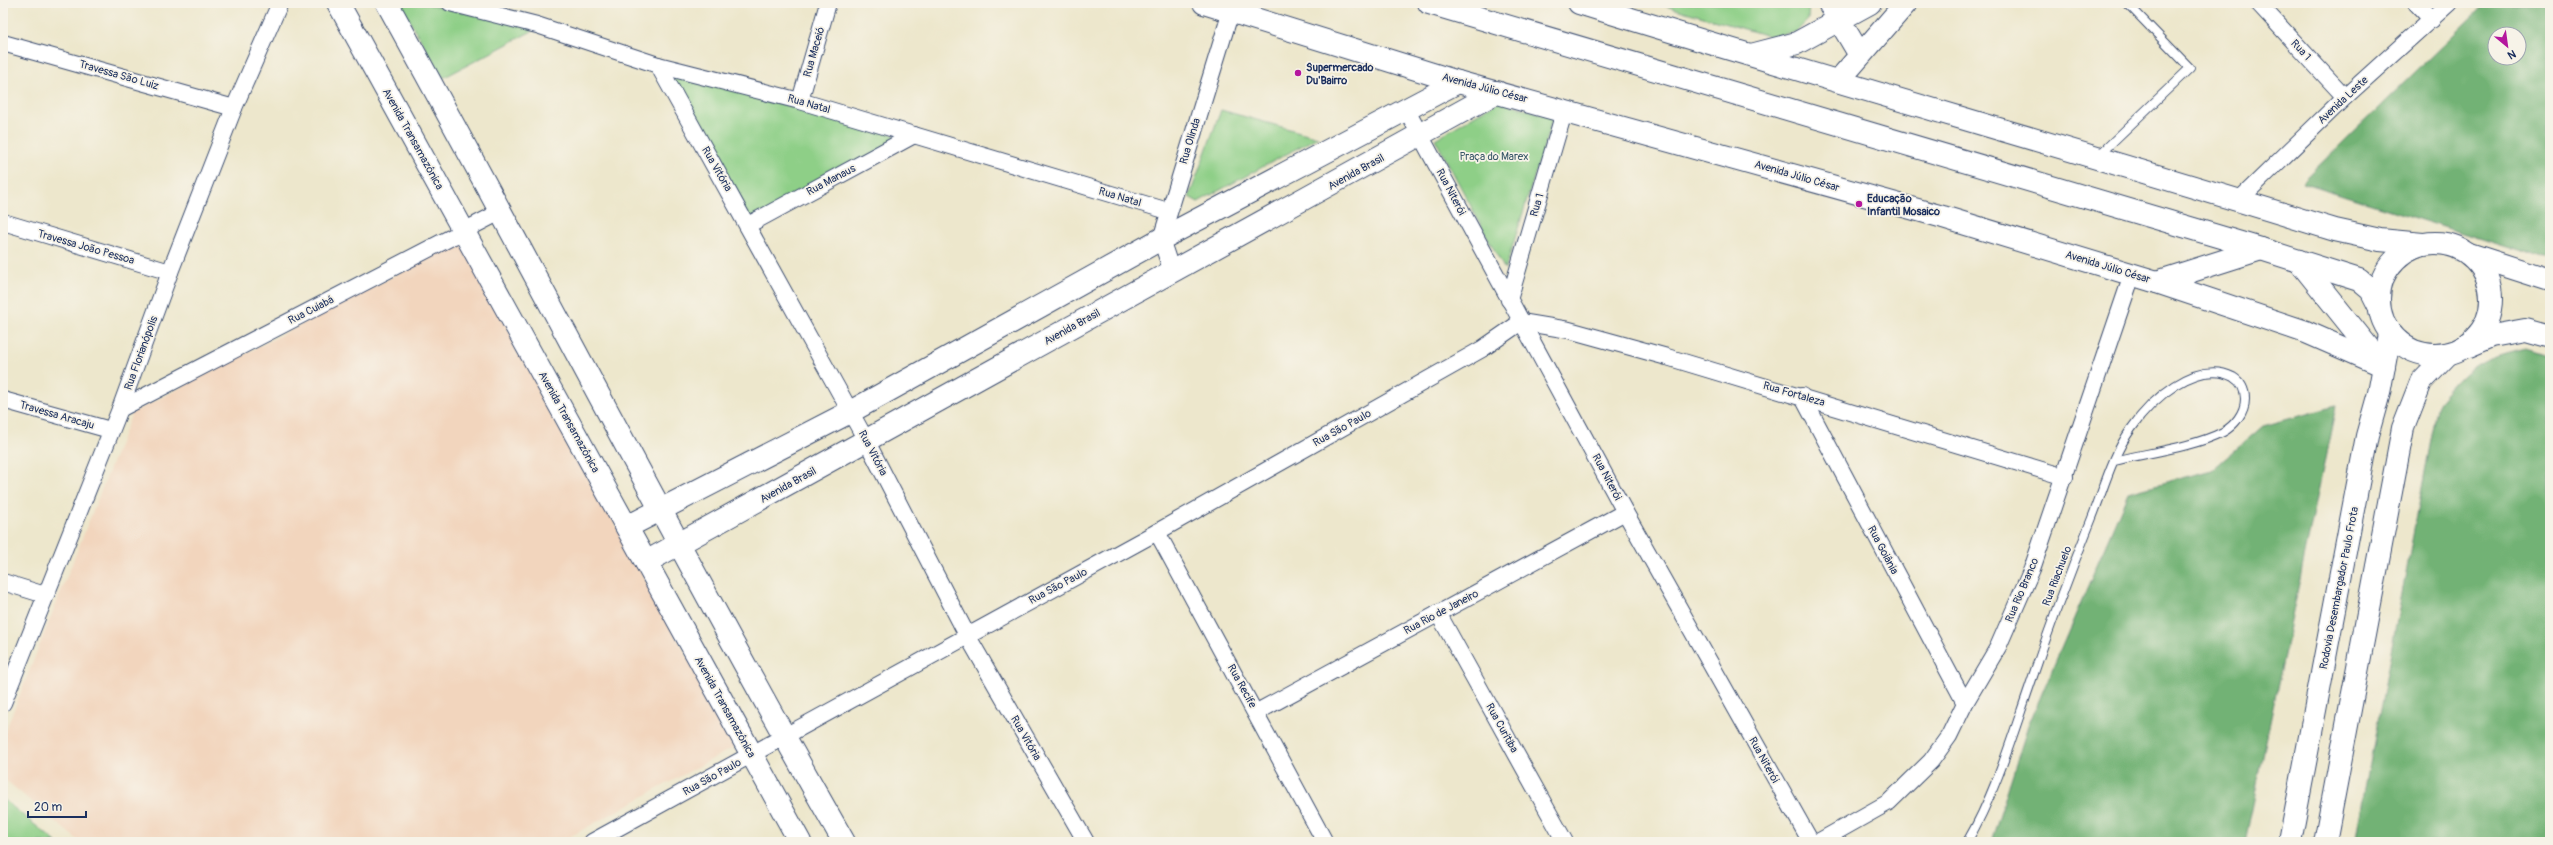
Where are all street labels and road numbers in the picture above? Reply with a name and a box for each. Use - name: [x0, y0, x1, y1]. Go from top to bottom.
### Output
- street label: Rua Maceió: [801, 25, 827, 79]
- street label: Rua 1: [2288, 37, 2314, 63]
- street label: Travessa São Luiz: [78, 57, 161, 93]
- street label: Avenida Júlio César: [1441, 70, 1529, 106]
- street label: Avenida Leste: [2315, 73, 2371, 127]
- street label: Avenida Transamazônica: [380, 86, 446, 192]
- street label: Rua Natal: [786, 92, 832, 116]
- street label: Rua Olinda: [1177, 116, 1203, 166]
- street label: Rua Vitória: [699, 144, 735, 194]
- street label: Avenida Brasil: [1326, 151, 1386, 193]
- street label: Avenida Júlio César: [1753, 158, 1841, 194]
- street label: Rua Manaus: [804, 162, 858, 198]
- street label: Rua Niterói: [1433, 167, 1469, 217]
- street label: Rua Natal: [1097, 184, 1143, 210]
- street label: Rua 1: [1527, 192, 1547, 218]
- street label: Travessa João Pessoa: [36, 227, 136, 267]
- street label: Avenida Júlio César: [2064, 248, 2152, 286]
- street label: Rua Cuiabá: [286, 293, 336, 327]
- street label: Avenida Brasil: [1042, 306, 1102, 348]
- street label: Rua Florianópolis: [122, 314, 160, 392]
- street label: Avenida Transamazônica: [536, 369, 602, 475]
- street label: Rua Fortaleza: [1762, 379, 1826, 409]
- street label: Travessa Aracaju: [18, 398, 96, 432]
- street label: Rua São Paulo: [1311, 407, 1373, 449]
- street label: Rua Vitória: [856, 428, 890, 478]
- street label: Rua Niterói: [1589, 452, 1625, 502]
- street label: Avenida Brasil: [758, 464, 818, 506]
- street label: Rodovia Desembargador Paulo Frota: [2317, 506, 2361, 670]
- street label: Rua Goiânia: [1865, 524, 1901, 576]
- street label: Rua Riachuelo: [2040, 544, 2074, 608]
- street label: Rua Rio Branco: [2003, 556, 2041, 624]
- street label: Rua São Paulo: [1027, 565, 1090, 607]
- street label: Rua Rio de Janeiro: [1401, 587, 1481, 637]
- street label: Avenida Transamazônica: [692, 654, 758, 760]
- street label: Rua Recife: [1225, 662, 1260, 711]
- street label: Rua Curitiba: [1483, 701, 1521, 755]
- street label: Rua Vitória: [1008, 713, 1044, 763]
- street label: Rua Niterói: [1746, 735, 1782, 785]
- street label: Rua São Paulo: [681, 756, 743, 798]

